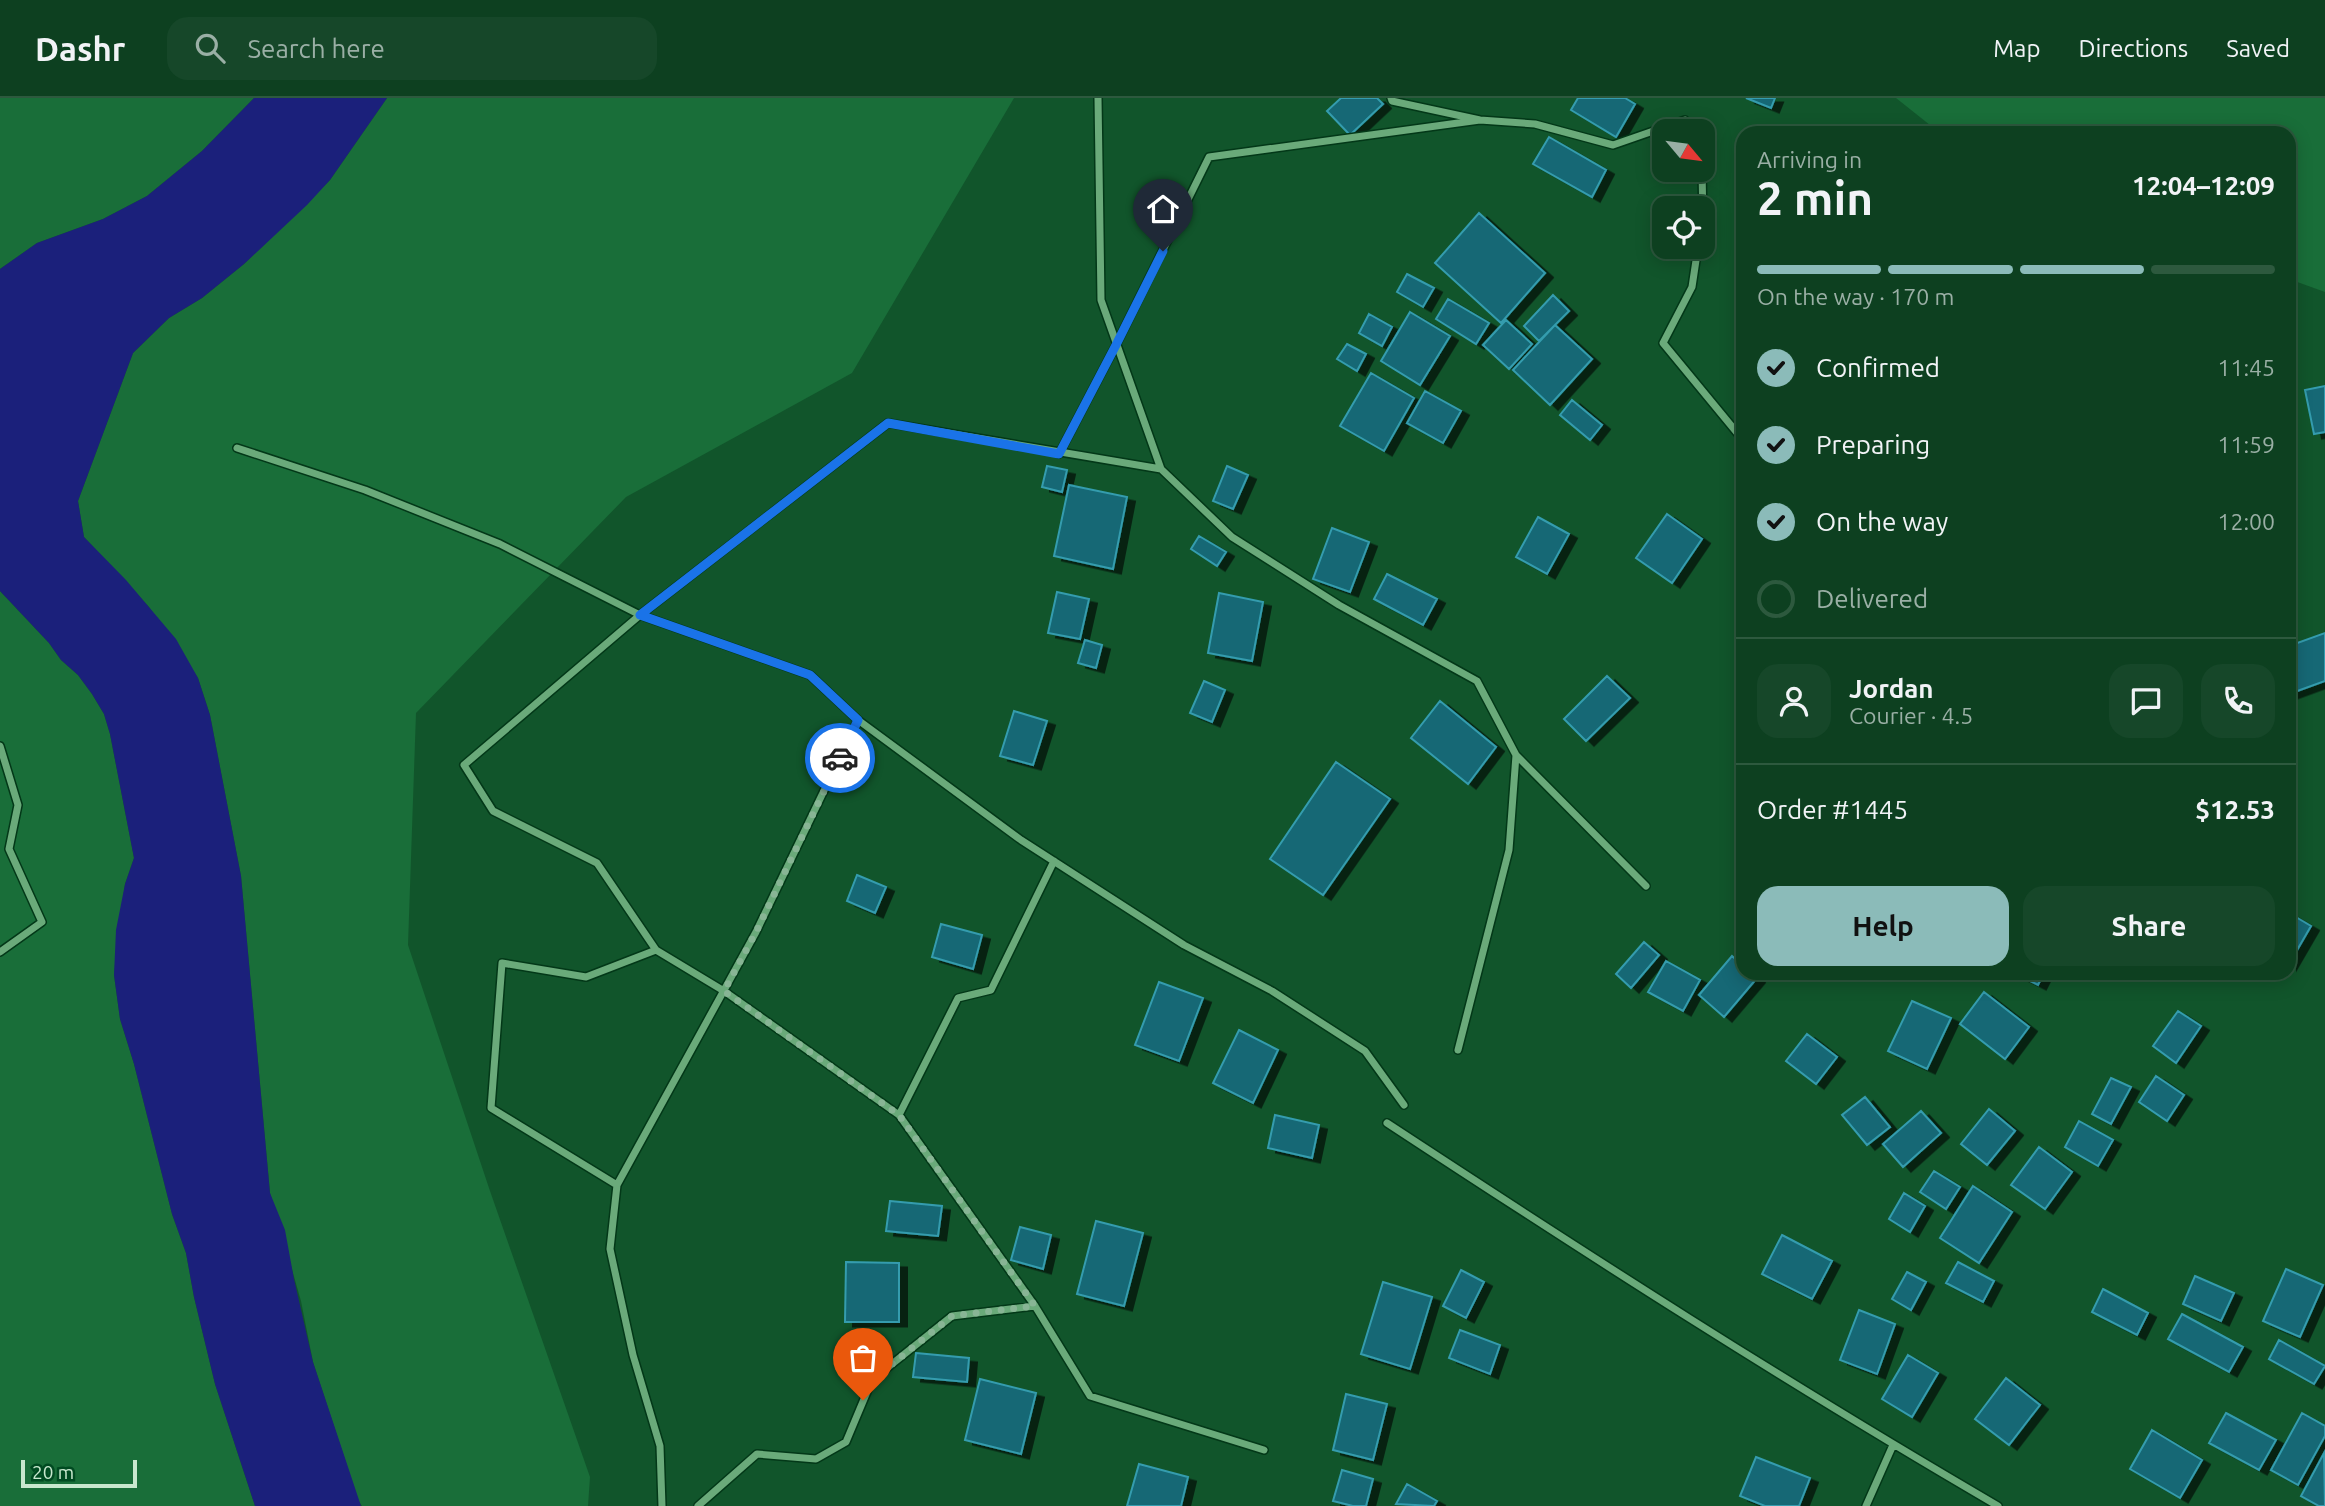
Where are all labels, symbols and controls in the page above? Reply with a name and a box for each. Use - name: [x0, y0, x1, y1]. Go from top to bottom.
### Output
- search box: [167, 17, 657, 80]
- icon: search: [191, 29, 229, 67]
- text: Dashr: [35, 30, 125, 67]
- text: Search here: [247, 34, 385, 63]
- text: Map: [1993, 35, 2040, 62]
- text: Directions: [2078, 35, 2188, 62]
- text: Saved: [2226, 35, 2290, 62]
- north arrow: [1652, 119, 1715, 182]
- map controls: [1652, 119, 1715, 259]
- text: Arriving in: [1757, 147, 1862, 172]
- text: 12:04–12:09: [2132, 171, 2275, 200]
- text: 2 min: [1757, 172, 1873, 224]
- pin: [1133, 179, 1193, 251]
- icon: home: [1144, 190, 1182, 228]
- button: locate: [1652, 196, 1715, 259]
- text: On the way · 170 m: [1757, 284, 1954, 309]
- icon: check: [1757, 349, 1795, 387]
- text: Confirmed: [1816, 353, 1940, 382]
- text: 11:45: [2217, 355, 2275, 380]
- icon: check: [1757, 426, 1795, 464]
- text: Preparing: [1816, 430, 1930, 459]
- text: 11:59: [2217, 432, 2275, 457]
- icon: check: [1757, 503, 1795, 541]
- text: On the way: [1816, 507, 1948, 536]
- text: 12:00: [2217, 509, 2275, 534]
- text: Delivered: [1816, 584, 1928, 613]
- button: person: [1757, 664, 1831, 738]
- button: chat: [2109, 664, 2183, 738]
- button: phone: [2201, 664, 2275, 738]
- text: Jordan: [1849, 674, 1934, 703]
- text: Courier · 4.5: [1849, 703, 1973, 728]
- courier: [805, 723, 875, 793]
- icon: car: [821, 739, 859, 777]
- text: Order #1445: [1757, 795, 1908, 824]
- text: $12.53: [2195, 795, 2275, 824]
- button: Help: [1757, 886, 2009, 966]
- button: Share: [2023, 886, 2275, 966]
- pin: [833, 1328, 893, 1400]
- icon: bag: [844, 1339, 882, 1377]
- scale bar: [21, 1457, 136, 1489]
- text: 20 m: [32, 1461, 74, 1483]

